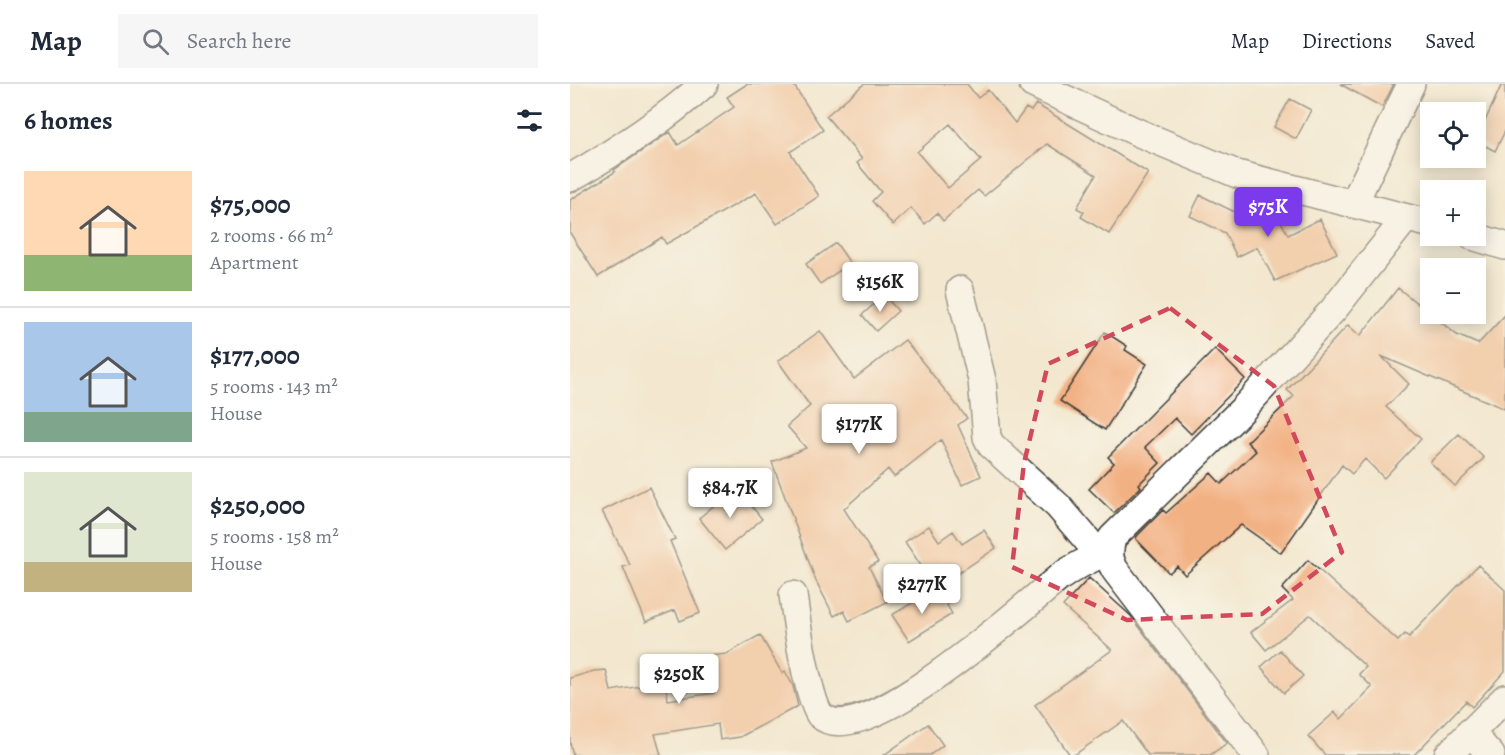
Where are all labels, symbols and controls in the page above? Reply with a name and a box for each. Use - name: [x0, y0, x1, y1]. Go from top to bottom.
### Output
- search box: [118, 14, 538, 68]
- text: Map: [30, 22, 82, 60]
- icon: search: [139, 25, 172, 58]
- text: Search here: [187, 26, 291, 56]
- text: Map: [1231, 27, 1269, 55]
- text: Directions: [1302, 27, 1392, 55]
- text: Saved: [1425, 27, 1475, 55]
- map controls: [1420, 102, 1486, 324]
- button: locate: [1420, 102, 1486, 168]
- text: 6 homes: [24, 103, 113, 138]
- icon: filters: [513, 104, 546, 137]
- button: +: [1420, 180, 1486, 246]
- text: $75,000: [210, 187, 291, 222]
- pin: $75K: [1232, 187, 1304, 238]
- text: $75K: [1248, 193, 1288, 220]
- icon: home: [72, 195, 144, 267]
- text: 2 rooms · 66 m²: [210, 222, 333, 249]
- text: Apartment: [210, 249, 299, 276]
- button: −: [1420, 258, 1486, 324]
- pin: $156K: [838, 262, 922, 313]
- text: $156K: [856, 268, 904, 295]
- text: $177,000: [210, 338, 300, 373]
- icon: home: [72, 346, 144, 418]
- text: 5 rooms · 143 m²: [210, 373, 338, 400]
- text: House: [210, 400, 262, 427]
- pin: $177K: [817, 404, 901, 455]
- text: $177K: [836, 410, 882, 437]
- pin: $84.7K: [681, 468, 779, 519]
- text: $84.7K: [702, 474, 758, 501]
- text: $250,000: [210, 488, 305, 523]
- icon: home: [72, 496, 144, 568]
- text: 5 rooms · 158 m²: [210, 523, 339, 550]
- text: House: [210, 550, 262, 577]
- pin: $277K: [880, 564, 964, 615]
- text: $277K: [897, 570, 947, 597]
- pin: $250K: [637, 654, 721, 705]
- text: $250K: [654, 660, 704, 687]

